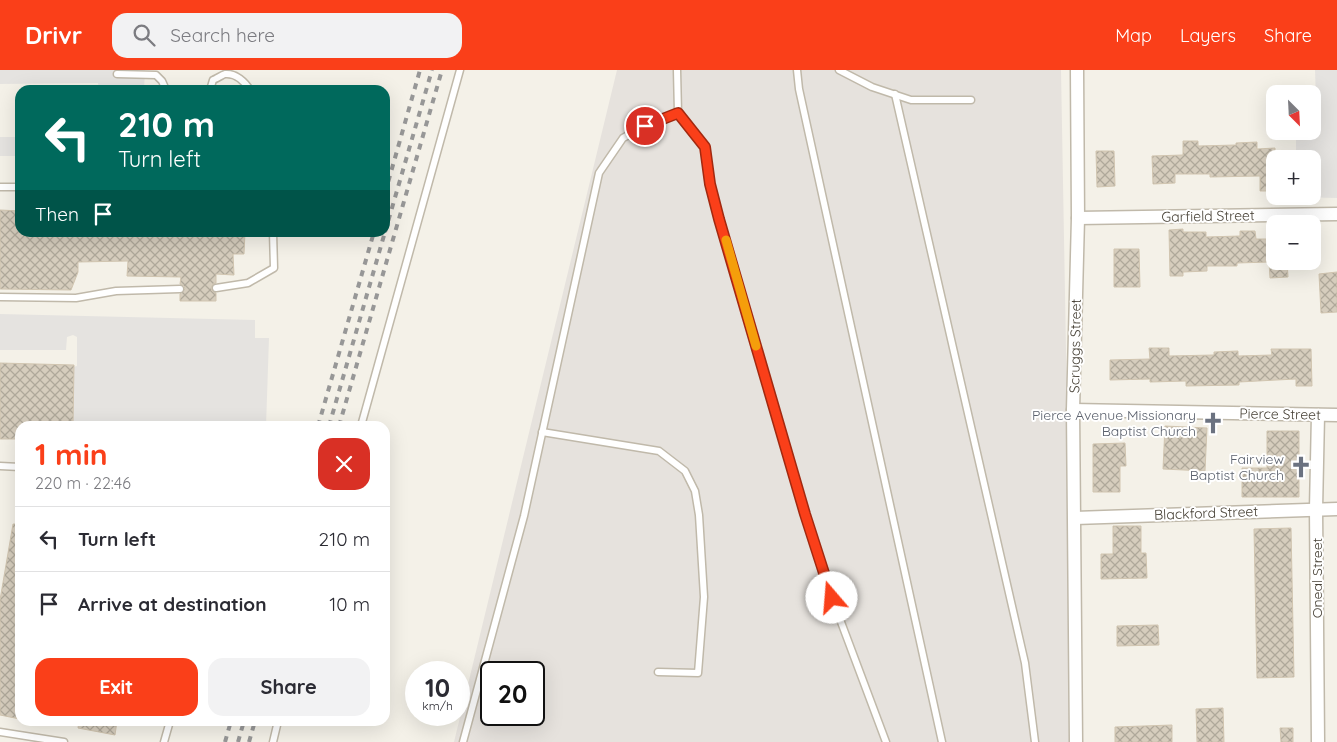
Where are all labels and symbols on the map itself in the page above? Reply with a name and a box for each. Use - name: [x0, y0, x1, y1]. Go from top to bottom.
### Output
- north arrow: [1266, 85, 1321, 140]
- pin: [624, 105, 666, 147]
- street label: Garfield Street: [1161, 206, 1255, 226]
- street label: Scruggs Street: [1065, 298, 1085, 393]
- street label: Pierce Street: [1239, 404, 1321, 424]
- place label: Pierce Avenue Missionary Baptist Church: [1032, 406, 1196, 440]
- church icon: Pierce Avenue Missionary Baptist Church: [1200, 410, 1226, 436]
- place label: Fairview Baptist Church: [1190, 450, 1284, 484]
- church icon: Fairview Baptist Church: [1288, 454, 1314, 480]
- street label: Blackford Street: [1154, 502, 1259, 524]
- street label: Oneal Street: [1308, 537, 1326, 618]
- position arrow: [805, 571, 857, 623]
- speed limit sign: 20: [480, 661, 545, 726]

